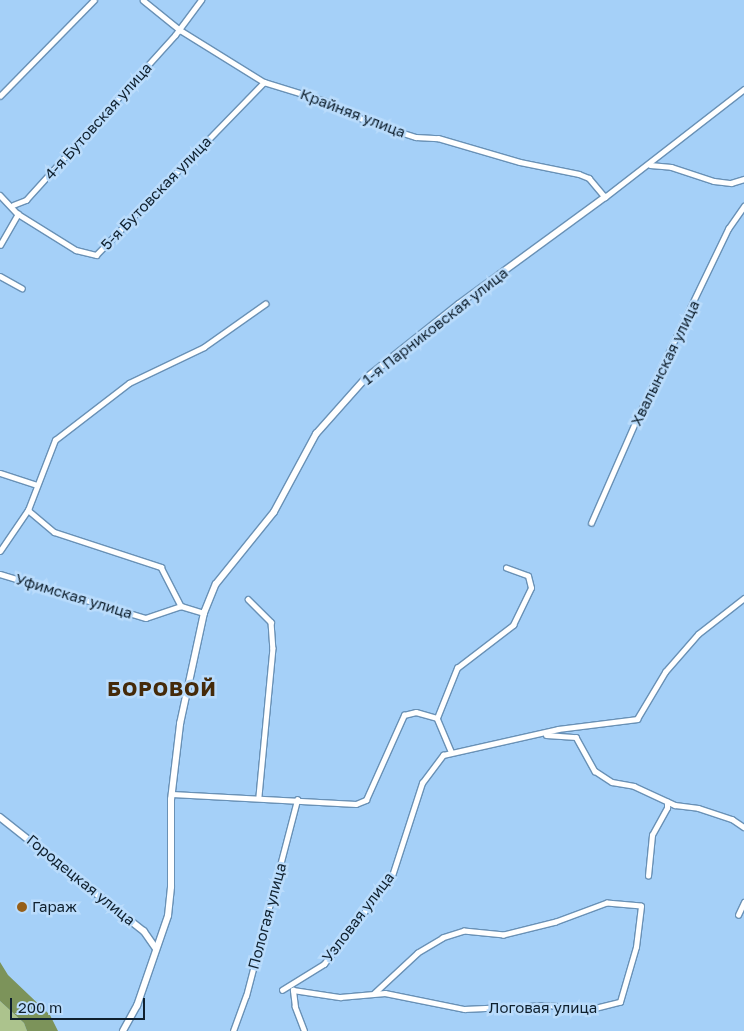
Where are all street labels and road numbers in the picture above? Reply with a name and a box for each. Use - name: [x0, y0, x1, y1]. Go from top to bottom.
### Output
- street label: 4-я Бутовская улица: [41, 59, 155, 183]
- street label: Крайняя улица: [298, 85, 408, 141]
- street label: 5-я Бутовская улица: [97, 132, 215, 254]
- street label: 1-я Парниковская улица: [359, 264, 511, 388]
- street label: Хвалынская улица: [627, 297, 703, 429]
- street label: Уфимская улица: [13, 570, 135, 622]
- street label: Городецкая улица: [23, 831, 139, 929]
- street label: Пологая улица: [244, 861, 290, 971]
- street label: Узловая улица: [318, 868, 398, 966]
- street label: Логовая улица: [489, 999, 597, 1017]

